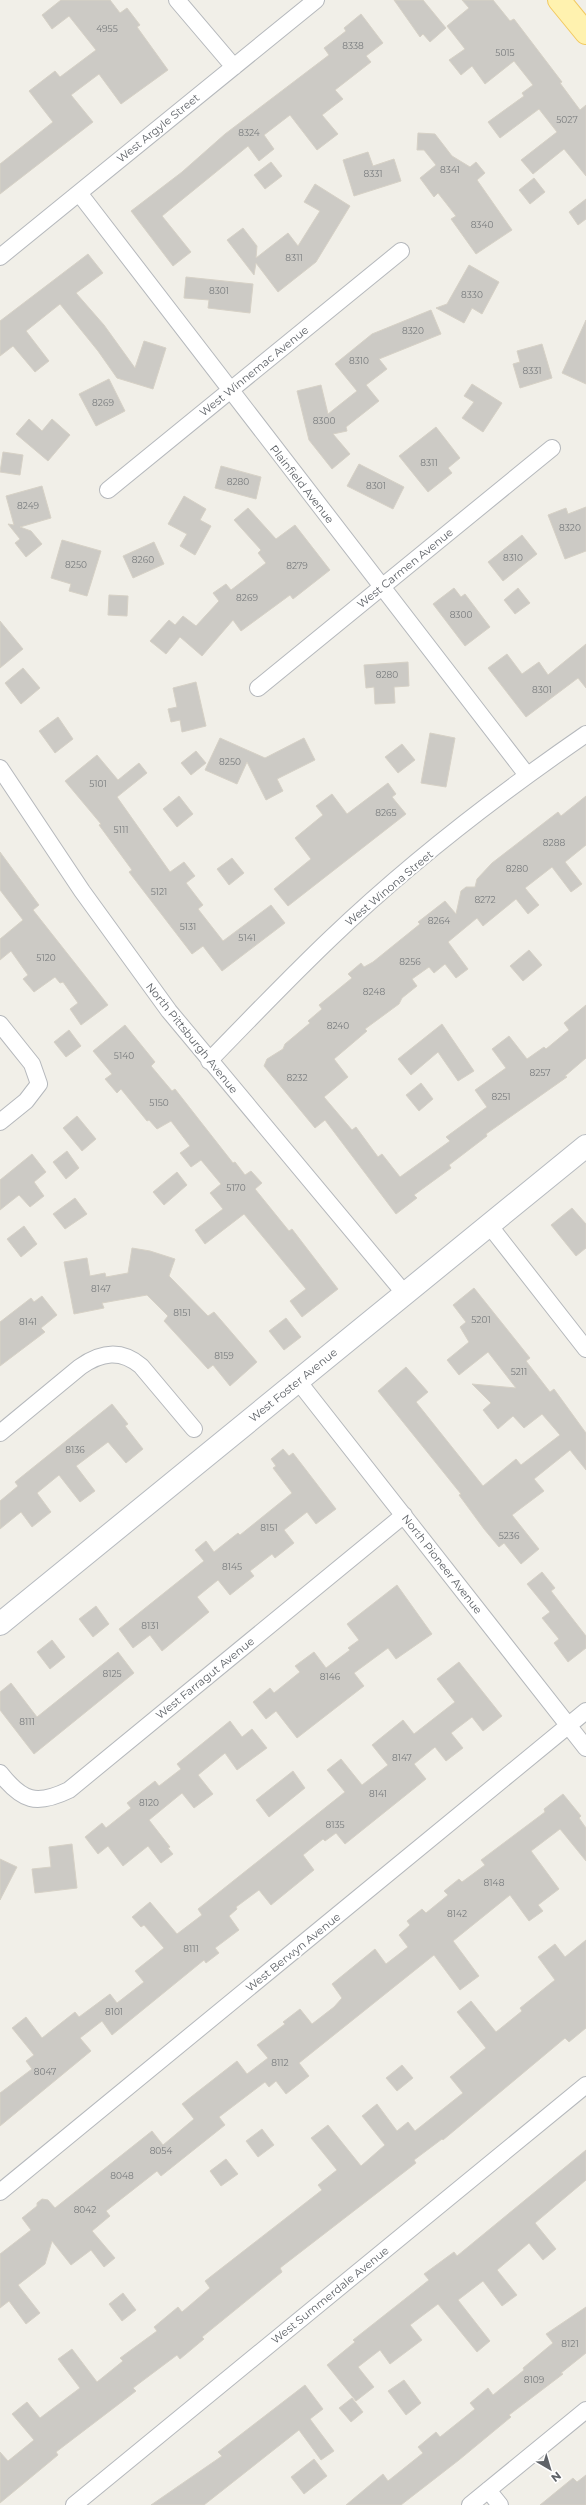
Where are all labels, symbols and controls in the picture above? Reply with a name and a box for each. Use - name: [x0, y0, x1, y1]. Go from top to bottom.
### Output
- house number: 4955: [96, 23, 118, 34]
- house number: 8338: [342, 40, 364, 51]
- house number: 5015: [495, 47, 515, 58]
- street label: West Argyle Street: [114, 90, 203, 166]
- house number: 5027: [556, 114, 578, 125]
- house number: 8324: [238, 127, 260, 138]
- house number: 8341: [440, 164, 460, 175]
- house number: 8331: [363, 168, 383, 179]
- house number: 8340: [471, 219, 493, 230]
- house number: 8311: [285, 252, 303, 263]
- house number: 8301: [209, 285, 229, 296]
- house number: 8330: [461, 289, 483, 300]
- street label: West Winnemac Avenue: [197, 322, 312, 419]
- house number: 8320: [402, 325, 424, 336]
- house number: 8310: [349, 355, 369, 366]
- house number: 8331: [522, 365, 542, 376]
- house number: 8269: [92, 397, 114, 408]
- house number: 8300: [313, 415, 335, 426]
- street label: Plainfield Avenue: [267, 442, 337, 526]
- house number: 8311: [420, 457, 438, 468]
- house number: 8280: [227, 476, 249, 487]
- house number: 8301: [366, 480, 386, 491]
- house number: 8249: [17, 500, 40, 511]
- house number: 8320: [559, 522, 581, 533]
- street label: West Carmen Avenue: [354, 525, 456, 611]
- house number: 8310: [503, 552, 523, 563]
- house number: 8260: [132, 554, 154, 565]
- house number: 8250: [65, 559, 87, 570]
- house number: 8279: [286, 560, 308, 571]
- house number: 8269: [236, 592, 258, 603]
- house number: 8300: [450, 609, 472, 620]
- house number: 8280: [376, 669, 398, 680]
- house number: 8301: [532, 684, 552, 695]
- house number: 8250: [219, 756, 241, 767]
- house number: 5101: [89, 778, 107, 789]
- house number: 8265: [375, 807, 397, 818]
- house number: 5111: [114, 824, 128, 835]
- house number: 8288: [543, 837, 565, 848]
- street label: West Winona Street: [342, 847, 436, 929]
- house number: 8280: [506, 863, 528, 874]
- house number: 5121: [151, 886, 167, 897]
- house number: 8272: [474, 894, 496, 905]
- house number: 8264: [428, 915, 450, 926]
- house number: 5131: [180, 921, 196, 932]
- house number: 5141: [238, 932, 256, 943]
- house number: 5120: [36, 952, 56, 963]
- house number: 8256: [399, 956, 421, 967]
- street label: North Pittsburgh Avenue: [143, 980, 241, 1097]
- house number: 8248: [363, 986, 385, 997]
- house number: 8240: [327, 1020, 349, 1031]
- house number: 5140: [114, 1050, 134, 1061]
- house number: 8257: [529, 1067, 551, 1078]
- house number: 8232: [287, 1072, 308, 1083]
- house number: 8251: [491, 1091, 511, 1102]
- house number: 5150: [149, 1097, 169, 1108]
- house number: 5170: [226, 1182, 246, 1193]
- house number: 8147: [91, 1283, 111, 1294]
- house number: 8151: [173, 1307, 191, 1318]
- house number: 5201: [471, 1314, 491, 1325]
- house number: 8141: [19, 1316, 37, 1327]
- street label: West Foster Avenue: [246, 1345, 340, 1425]
- house number: 8159: [214, 1350, 234, 1361]
- house number: 5211: [511, 1366, 527, 1377]
- house number: 8136: [65, 1444, 85, 1455]
- street label: North Pioneer Avenue: [399, 1511, 485, 1617]
- house number: 8151: [260, 1522, 278, 1533]
- house number: 5236: [499, 1530, 520, 1541]
- house number: 8145: [222, 1561, 242, 1572]
- house number: 8131: [141, 1620, 159, 1631]
- street label: West Farragut Avenue: [153, 1634, 257, 1722]
- house number: 8125: [102, 1668, 122, 1679]
- house number: 8146: [320, 1671, 341, 1682]
- house number: 8111: [19, 1716, 35, 1727]
- house number: 8147: [392, 1752, 412, 1763]
- house number: 8141: [369, 1788, 387, 1799]
- house number: 8120: [139, 1797, 159, 1808]
- house number: 8135: [325, 1819, 345, 1830]
- house number: 8148: [484, 1877, 505, 1888]
- house number: 8142: [447, 1908, 467, 1919]
- street label: West Berwyn Avenue: [243, 1909, 343, 1995]
- house number: 8111: [183, 1943, 199, 1954]
- house number: 8101: [105, 2006, 123, 2017]
- house number: 8112: [271, 2057, 289, 2068]
- house number: 8047: [34, 2066, 56, 2077]
- house number: 8054: [150, 2145, 172, 2156]
- house number: 8048: [110, 2170, 134, 2181]
- house number: 8042: [74, 2204, 96, 2215]
- street label: West Summerdale Avenue: [268, 2243, 392, 2347]
- house number: 8121: [561, 2338, 579, 2349]
- house number: 8109: [524, 2374, 545, 2385]
- north arrow: [530, 2449, 570, 2489]
- text: N: [548, 2469, 564, 2485]

